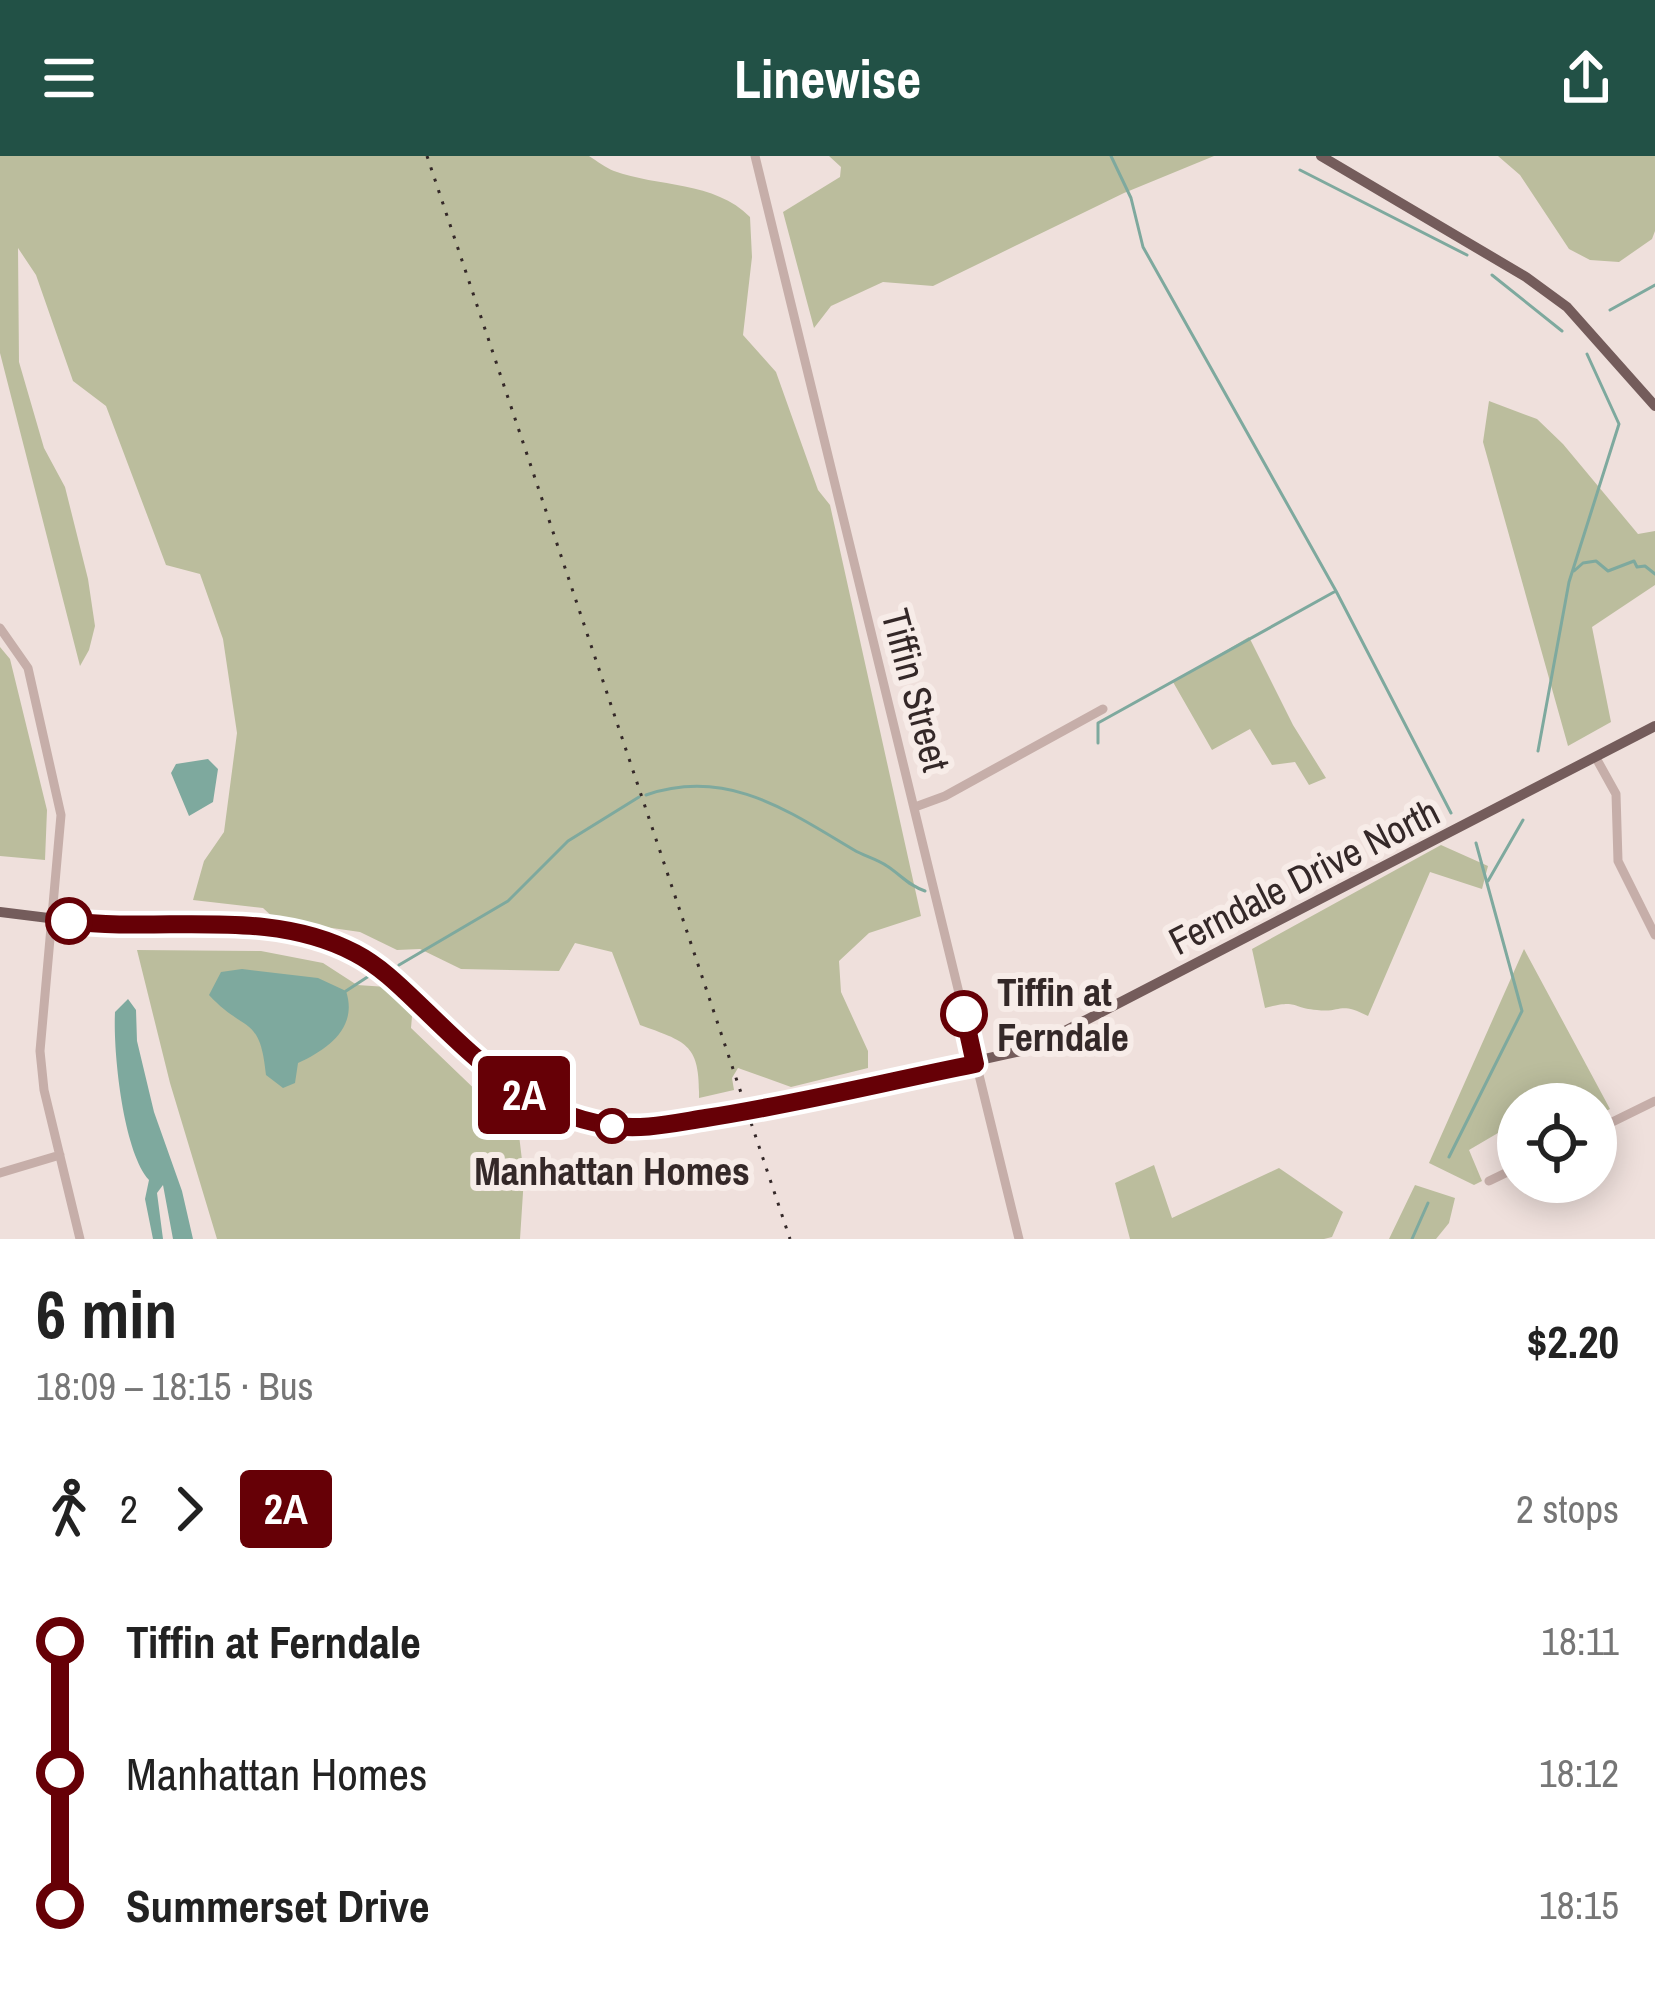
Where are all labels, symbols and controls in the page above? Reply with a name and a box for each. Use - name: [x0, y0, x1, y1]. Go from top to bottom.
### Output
- text: Linewise: [734, 42, 921, 115]
- icon: menu: [36, 45, 102, 111]
- icon: share: [1553, 45, 1619, 111]
- street label: Tiffin Street: [869, 603, 963, 777]
- street label: Ferndale Drive North: [1160, 785, 1448, 967]
- unlabelled marker: [47, 899, 91, 943]
- place label: Tiffin at Ferndale: [997, 966, 1129, 1063]
- marker: Tiffin at Ferndale: [942, 992, 986, 1036]
- line badge: 2A: [470, 1056, 578, 1134]
- text: 2A: [502, 1067, 546, 1123]
- map controls: [1497, 1083, 1617, 1203]
- button: locate: [1497, 1083, 1617, 1203]
- marker: Manhattan Homes: [596, 1110, 628, 1142]
- place label: Manhattan Homes: [474, 1145, 750, 1197]
- text: 6 min: [36, 1270, 177, 1359]
- text: $2.20: [1527, 1311, 1619, 1372]
- text: 18:09 – 18:15 · Bus: [36, 1360, 313, 1412]
- icon: walk: [36, 1476, 102, 1542]
- icon: forward: [156, 1476, 222, 1542]
- text: 2A: [264, 1481, 308, 1537]
- text: 2: [120, 1483, 138, 1535]
- text: 2 stops: [1516, 1483, 1619, 1535]
- text: Tiffin at Ferndale: [126, 1611, 421, 1672]
- text: 18:11: [1541, 1615, 1619, 1667]
- text: Manhattan Homes: [126, 1743, 428, 1804]
- text: 18:12: [1539, 1747, 1619, 1799]
- text: Summerset Drive: [126, 1875, 430, 1936]
- text: 18:15: [1539, 1879, 1619, 1931]

